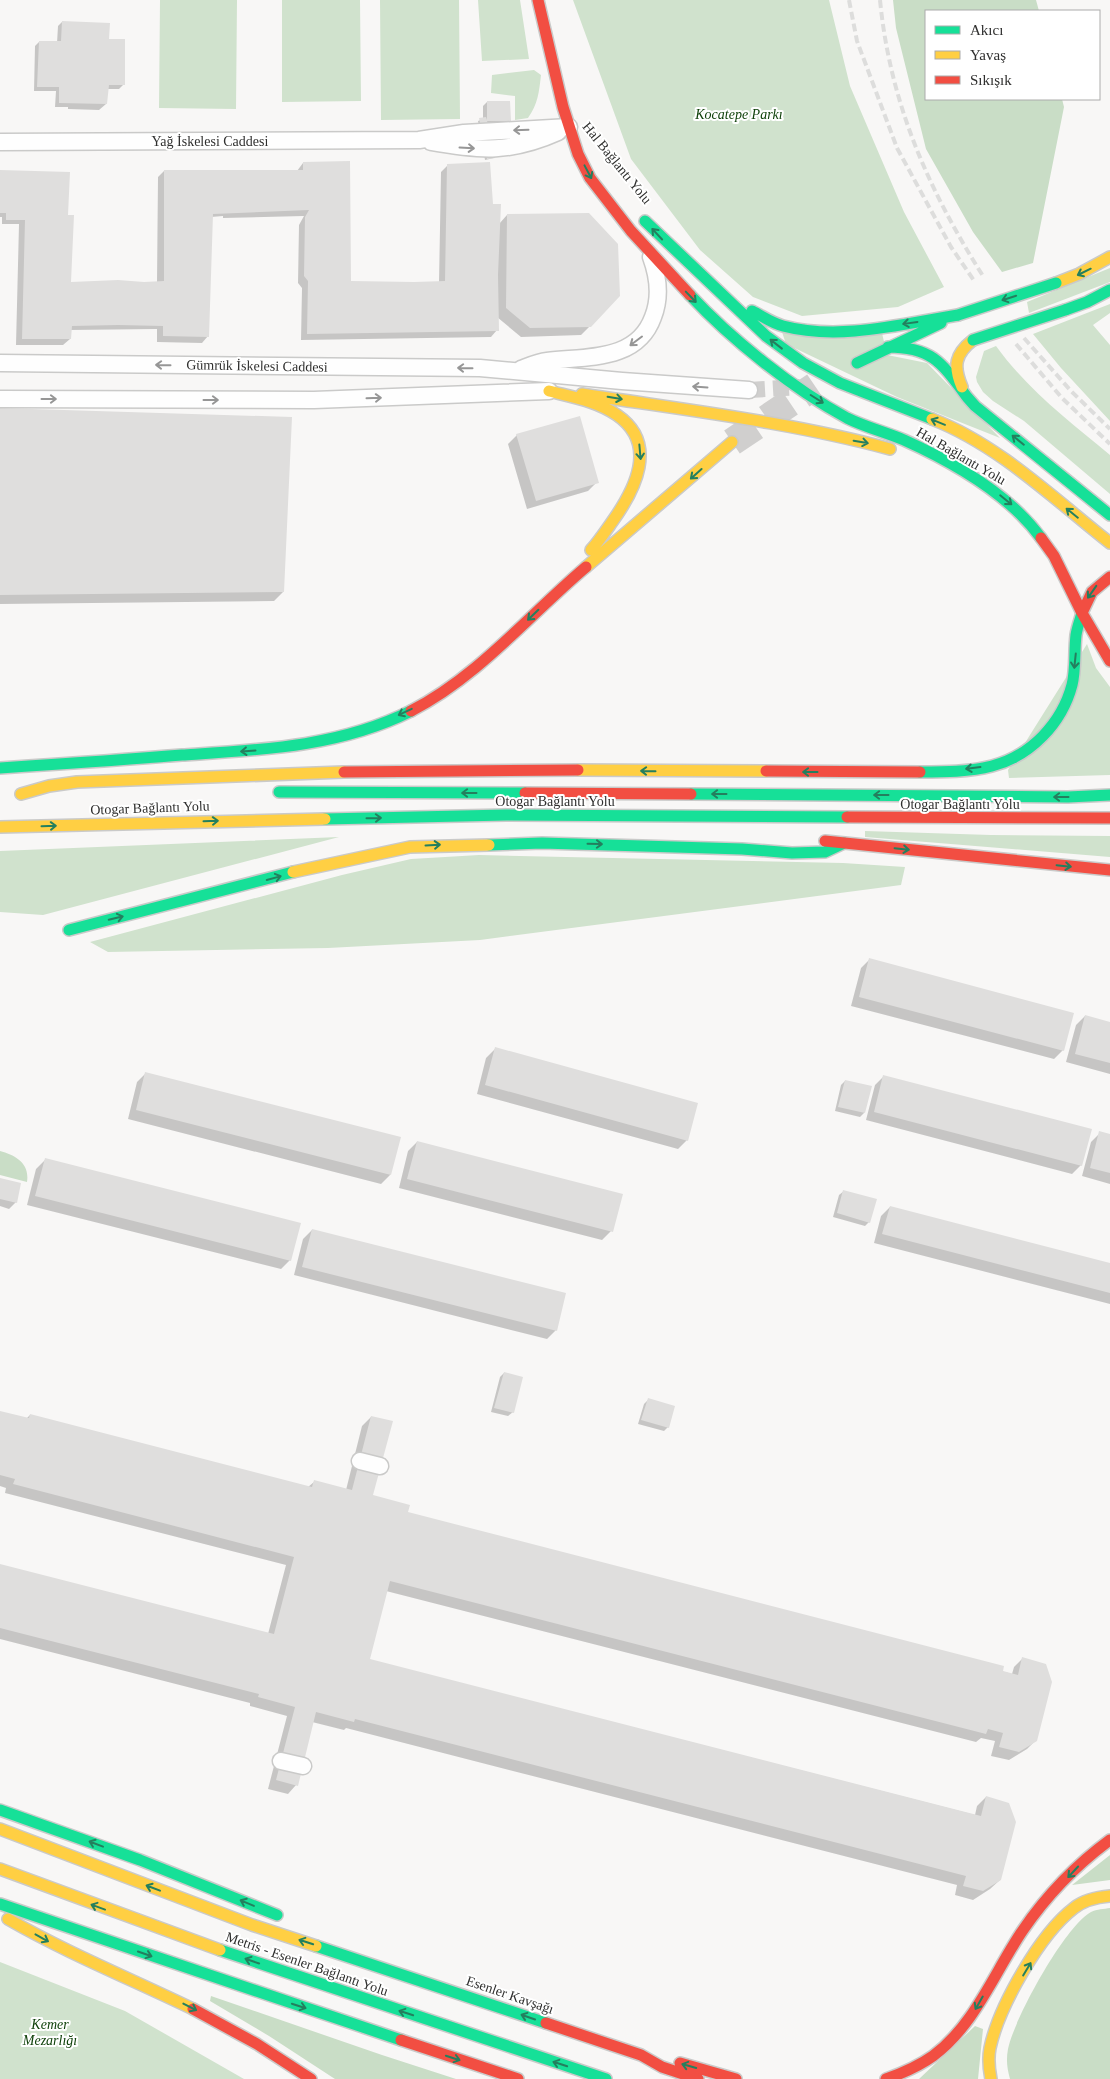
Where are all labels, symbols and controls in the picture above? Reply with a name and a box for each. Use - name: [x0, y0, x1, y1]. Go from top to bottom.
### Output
- legend: [925, 10, 1100, 100]
- text: Akıcı: [970, 22, 1003, 38]
- text: Yavaş: [970, 47, 1006, 63]
- text: Sıkışık: [970, 72, 1012, 88]
- park label: Kocatepe Parkı: [694, 107, 783, 122]
- street label: Hal Bağlantı Yolu: [579, 119, 655, 207]
- one-way arrow: [513, 126, 529, 135]
- street label: Yağ İskelesi Caddesi: [152, 134, 269, 149]
- one-way arrow: [459, 143, 475, 152]
- one-way arrow: [584, 164, 593, 179]
- one-way arrow: [651, 227, 663, 240]
- one-way arrow: [1077, 268, 1092, 277]
- one-way arrow: [685, 291, 697, 303]
- one-way arrow: [1002, 294, 1018, 304]
- one-way arrow: [903, 318, 919, 328]
- one-way arrow: [630, 335, 643, 346]
- one-way arrow: [770, 339, 783, 350]
- street label: Gümrük İskelesi Caddesi: [186, 357, 328, 375]
- one-way arrow: [155, 360, 172, 370]
- one-way arrow: [458, 363, 474, 373]
- one-way arrow: [693, 382, 709, 391]
- one-way arrow: [365, 393, 381, 403]
- one-way arrow: [40, 394, 56, 404]
- one-way arrow: [606, 394, 622, 404]
- one-way arrow: [810, 394, 824, 405]
- one-way arrow: [202, 395, 219, 405]
- one-way arrow: [931, 417, 946, 426]
- street label: Hal Bağlantı Yolu: [914, 424, 1008, 488]
- one-way arrow: [1012, 435, 1025, 446]
- one-way arrow: [852, 438, 868, 448]
- one-way arrow: [635, 444, 645, 460]
- one-way arrow: [689, 468, 702, 480]
- one-way arrow: [999, 495, 1012, 506]
- one-way arrow: [1065, 507, 1078, 518]
- one-way arrow: [1087, 585, 1097, 599]
- one-way arrow: [527, 608, 539, 621]
- one-way arrow: [1070, 653, 1080, 669]
- one-way arrow: [397, 708, 412, 718]
- one-way arrow: [240, 746, 256, 755]
- one-way arrow: [965, 763, 981, 773]
- one-way arrow: [640, 766, 656, 776]
- one-way arrow: [802, 767, 818, 777]
- one-way arrow: [461, 788, 478, 798]
- one-way arrow: [711, 789, 728, 799]
- one-way arrow: [874, 790, 890, 800]
- one-way arrow: [1054, 792, 1070, 802]
- street label: Otogar Bağlantı Yolu: [495, 794, 615, 809]
- street label: Otogar Bağlantı Yolu: [900, 797, 1020, 812]
- street label: Otogar Bağlantı Yolu: [90, 798, 210, 818]
- one-way arrow: [365, 813, 381, 823]
- one-way arrow: [202, 816, 219, 826]
- one-way arrow: [40, 821, 56, 830]
- one-way arrow: [586, 839, 603, 849]
- one-way arrow: [424, 841, 440, 850]
- one-way arrow: [894, 844, 910, 854]
- one-way arrow: [1055, 861, 1071, 870]
- one-way arrow: [265, 872, 281, 882]
- one-way arrow: [108, 913, 124, 922]
- one-way arrow: [89, 1838, 104, 1848]
- one-way arrow: [1067, 1865, 1079, 1878]
- one-way arrow: [146, 1883, 161, 1892]
- one-way arrow: [240, 1897, 255, 1907]
- one-way arrow: [91, 1902, 107, 1911]
- street label: Metris - Esenler Bağlantı Yolu: [224, 1929, 390, 1999]
- one-way arrow: [35, 1934, 49, 1944]
- one-way arrow: [298, 1937, 314, 1947]
- one-way arrow: [137, 1950, 153, 1959]
- one-way arrow: [244, 1956, 260, 1965]
- one-way arrow: [1022, 1962, 1032, 1976]
- street label: Esenler Kavşağı: [464, 1973, 556, 2017]
- one-way arrow: [974, 1996, 984, 2010]
- one-way arrow: [182, 2002, 197, 2012]
- one-way arrow: [291, 2002, 307, 2011]
- one-way arrow: [398, 2008, 414, 2017]
- one-way arrow: [521, 2012, 537, 2021]
- park label: Kemer Mezarlığı: [22, 2017, 77, 2048]
- one-way arrow: [445, 2054, 461, 2063]
- one-way arrow: [553, 2059, 568, 2068]
- one-way arrow: [682, 2060, 698, 2070]

